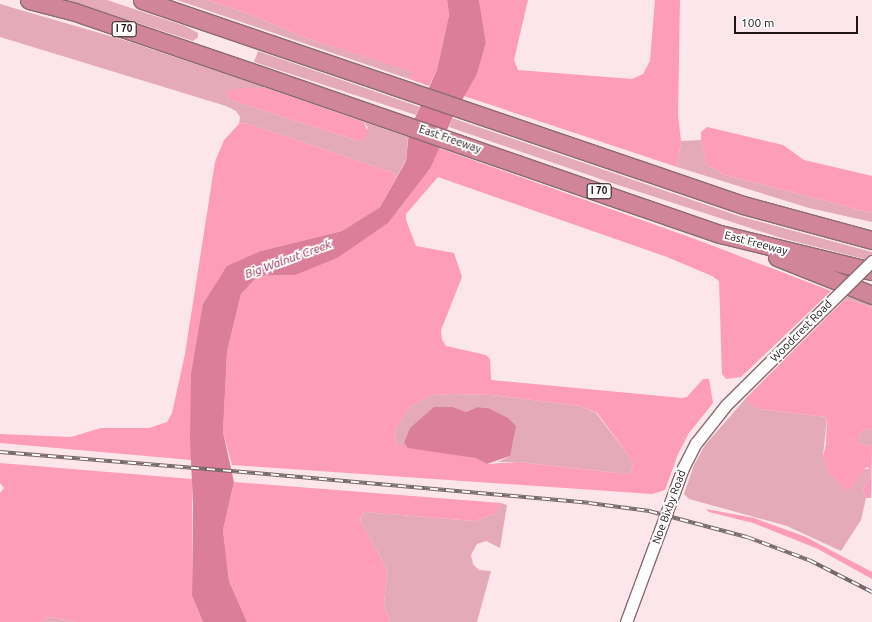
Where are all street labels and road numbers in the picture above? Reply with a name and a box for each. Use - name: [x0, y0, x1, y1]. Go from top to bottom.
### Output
- road number: I 70: [111, 21, 137, 37]
- street label: East Freeway: [417, 122, 483, 156]
- road number: I 70: [586, 183, 612, 199]
- street label: East Freeway: [723, 228, 789, 258]
- street label: Woodcrest Road: [767, 297, 835, 365]
- street label: Noe Bixby Road: [650, 468, 688, 546]

